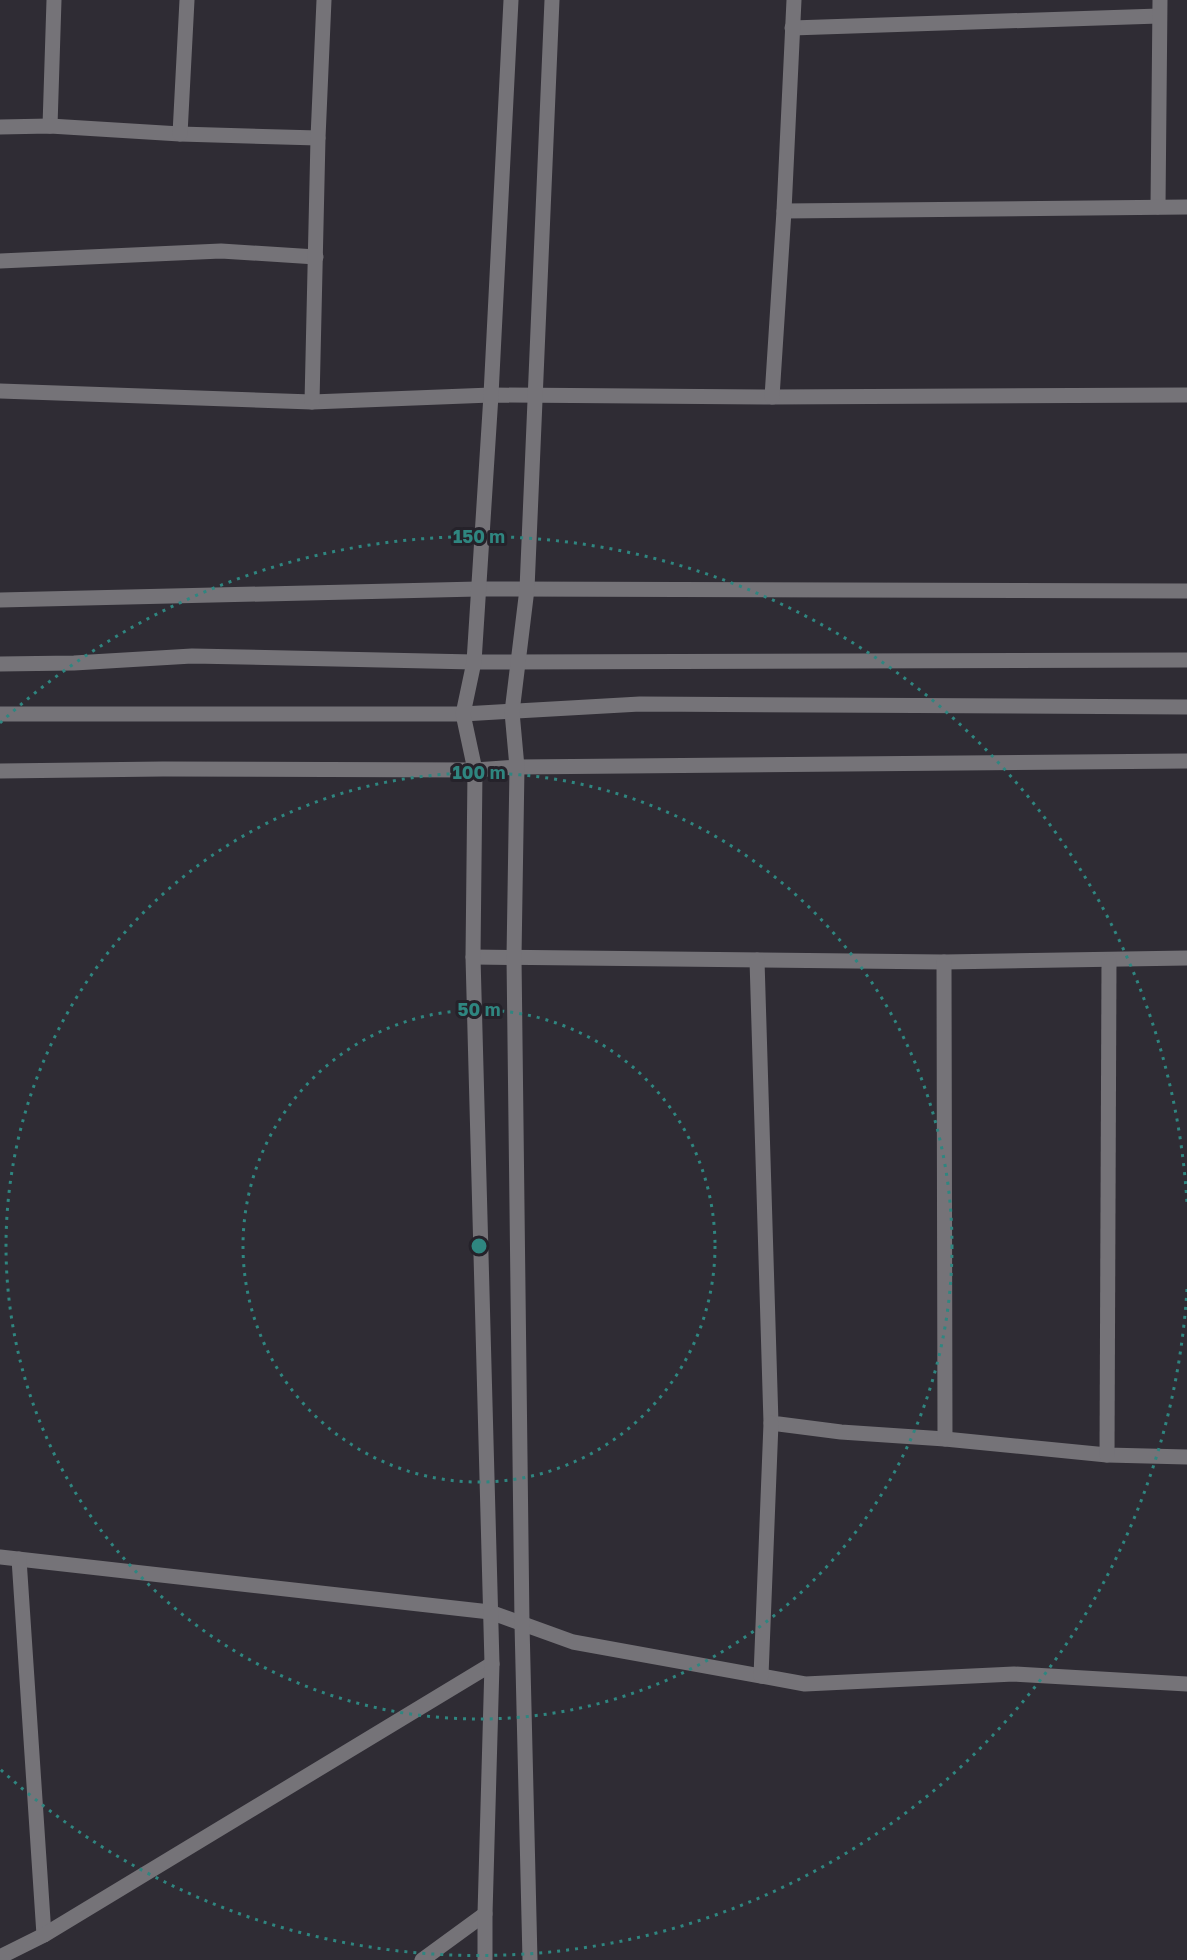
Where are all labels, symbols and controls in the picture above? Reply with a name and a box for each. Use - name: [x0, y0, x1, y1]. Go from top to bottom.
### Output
- text: 150 m: [453, 525, 505, 547]
- text: 100 m: [453, 761, 505, 783]
- text: 50 m: [458, 998, 500, 1020]
- centre of rings: [469, 1236, 489, 1256]

